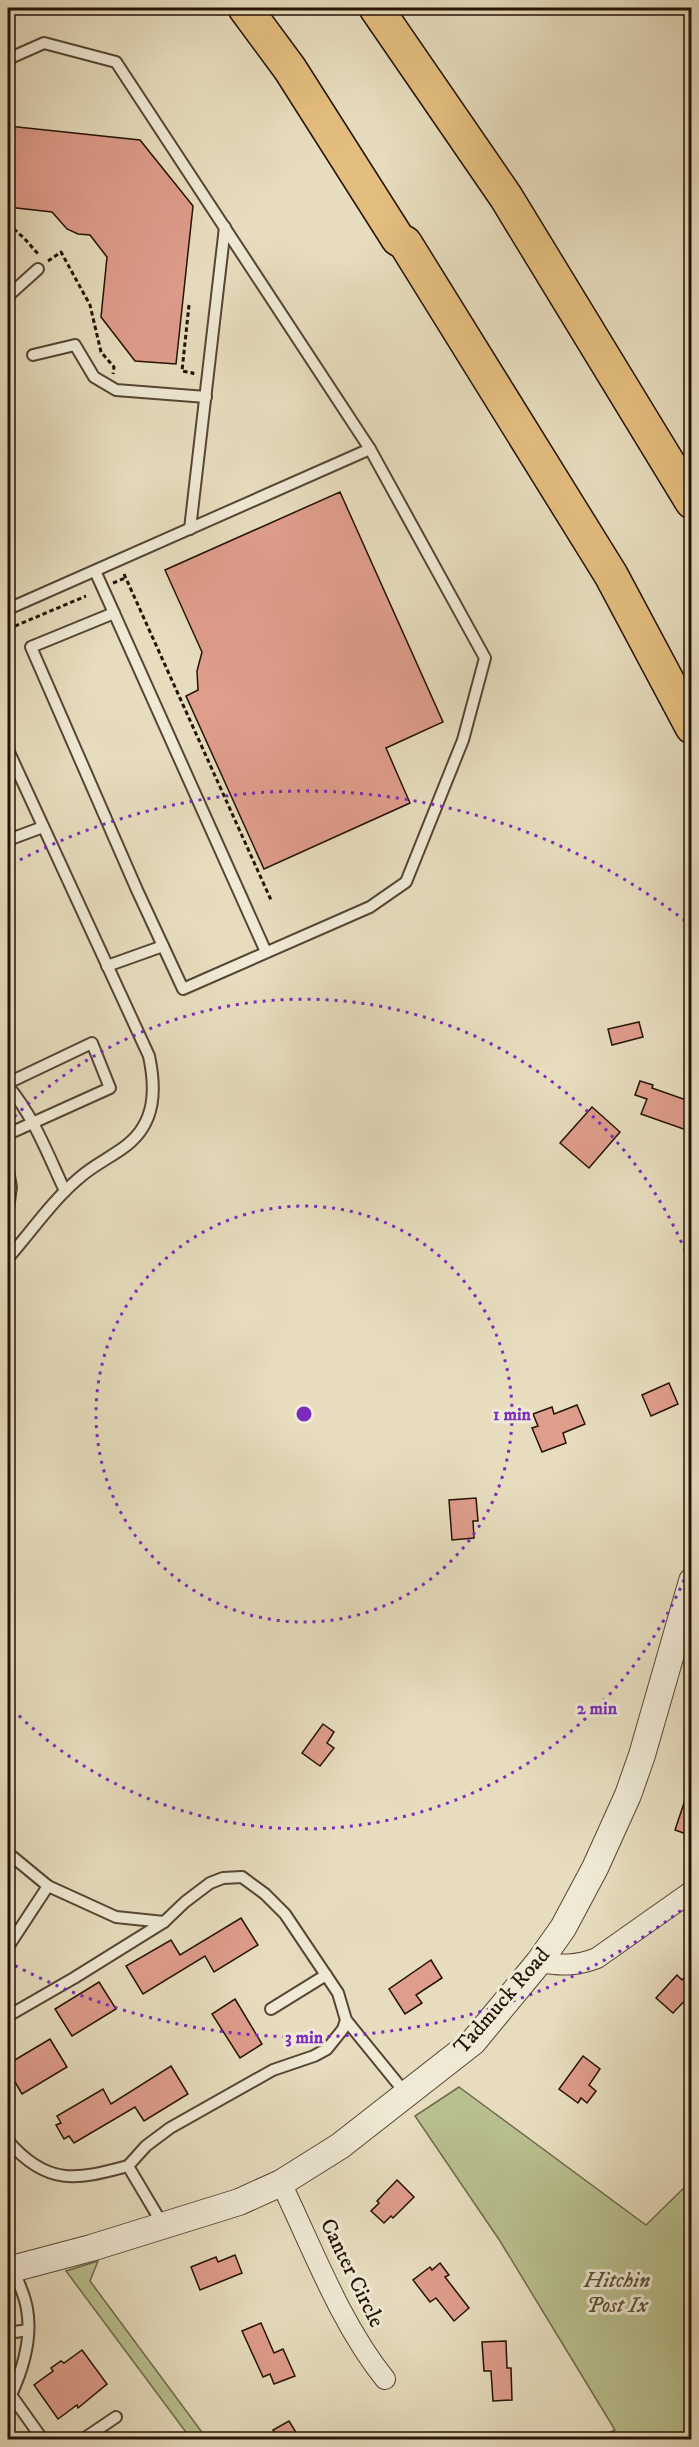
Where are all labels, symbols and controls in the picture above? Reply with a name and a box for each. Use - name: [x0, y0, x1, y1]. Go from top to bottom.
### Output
- centre of rings: [294, 1404, 314, 1424]
- text: 1 min: [493, 1404, 532, 1426]
- text: 2 min: [577, 1698, 618, 1720]
- street label: Tadmuck Road: [448, 1942, 556, 2060]
- text: 3 min: [285, 2027, 324, 2049]
- street label: Canter Circle: [314, 2214, 390, 2332]
- park label: Hitchin Post Ix: [583, 2267, 650, 2319]

